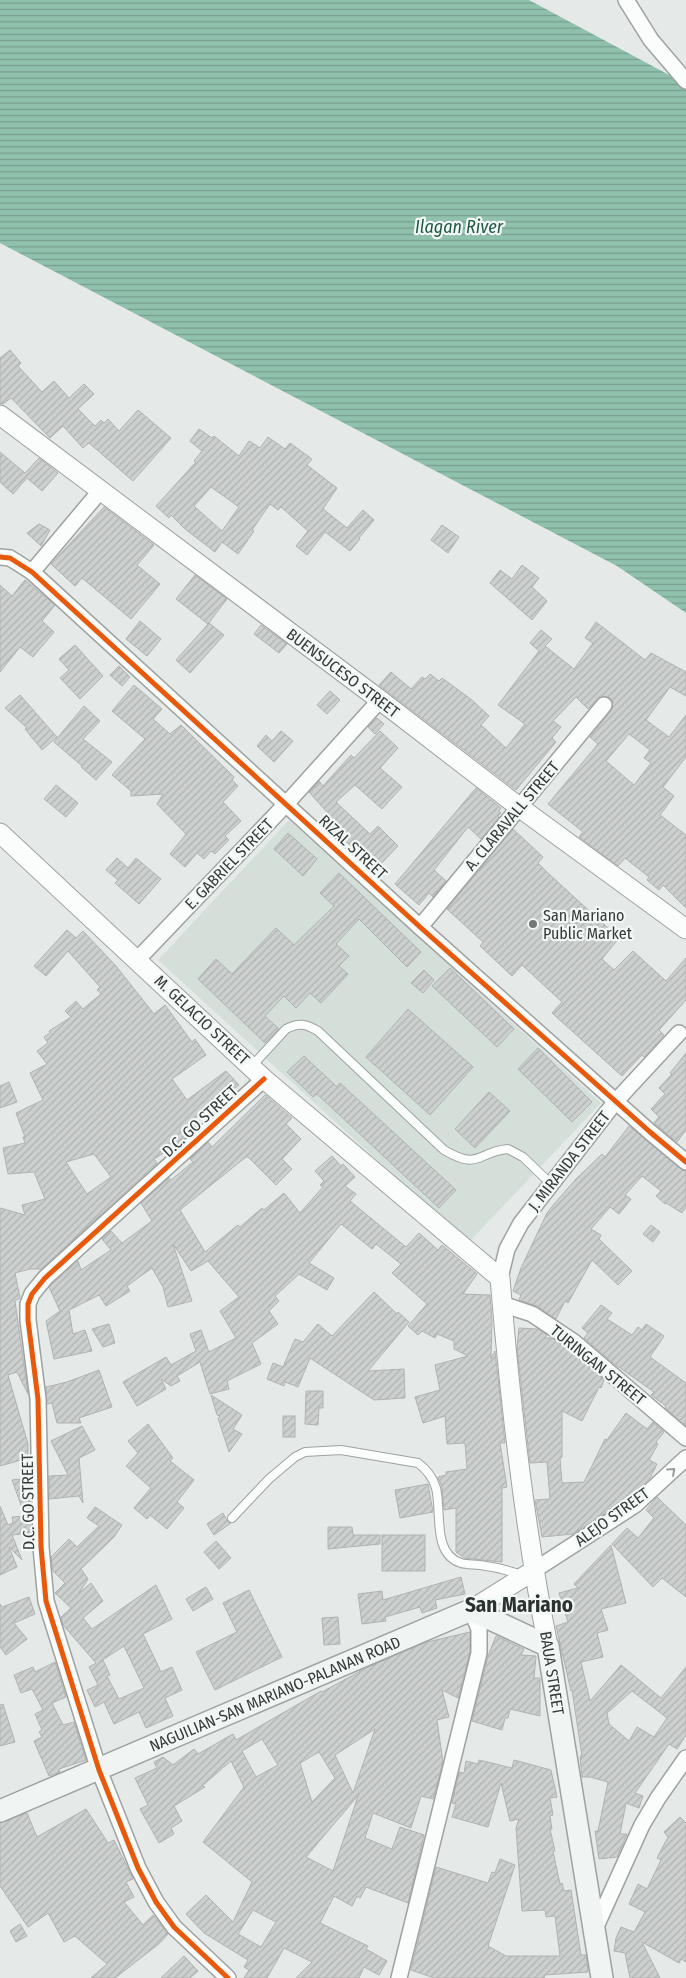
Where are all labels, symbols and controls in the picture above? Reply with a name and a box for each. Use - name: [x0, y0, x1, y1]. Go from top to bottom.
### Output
- water label: Ilagan River: [415, 216, 504, 238]
- street label: BUENSUCESO STREET: [283, 624, 404, 722]
- street label: A. CLARAVALL STREET: [461, 757, 564, 874]
- street label: RIZAL STREET: [315, 811, 391, 884]
- street label: E. GABRIEL STREET: [181, 814, 277, 913]
- place label: San Mariano Public Market: [543, 906, 633, 943]
- marker: San Mariano Public Market: [527, 918, 539, 930]
- street label: M. GELACIO STREET: [151, 971, 254, 1069]
- street label: D.C. GO STREET: [158, 1081, 242, 1161]
- street label: J. MIRANDA STREET: [524, 1107, 614, 1215]
- street label: TURINGAN STREET: [547, 1321, 650, 1409]
- street label: D.C. GO STREET: [18, 1453, 38, 1550]
- one-way arrow: [666, 1468, 675, 1477]
- street label: ALEJO STREET: [571, 1483, 653, 1550]
- district label: San Mariano: [465, 1592, 573, 1618]
- street label: BAUA STREET: [536, 1630, 568, 1717]
- street label: NAGUILIAN-SAN MARIANO-PALANAN ROAD: [147, 1632, 403, 1756]

